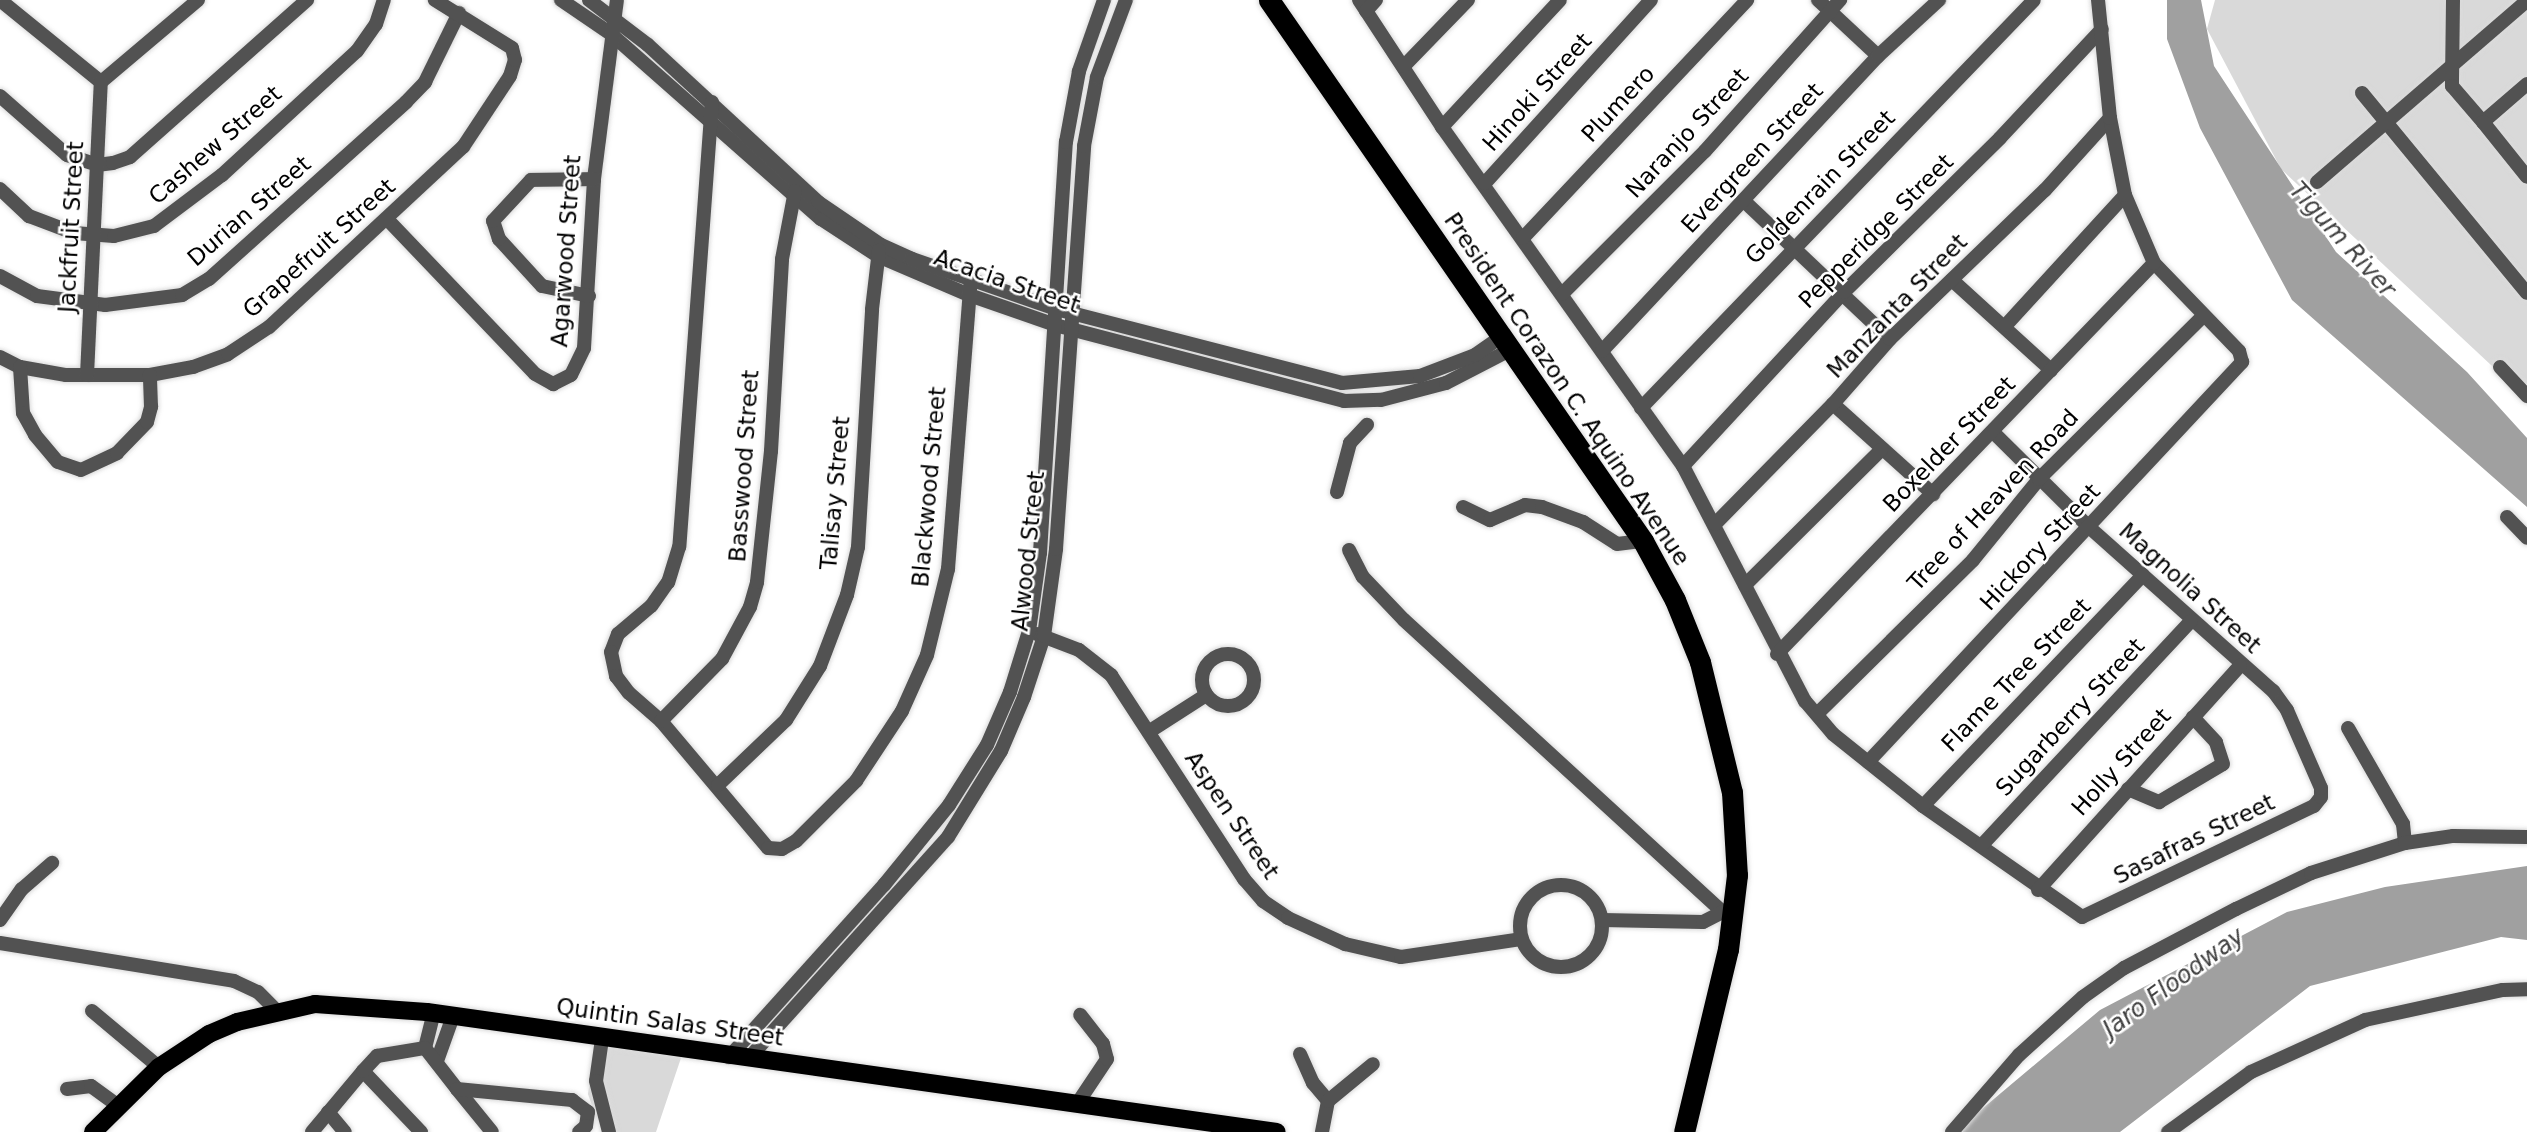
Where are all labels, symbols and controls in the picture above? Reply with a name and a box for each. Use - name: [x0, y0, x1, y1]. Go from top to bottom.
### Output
- street label: Hinoki Street: [1477, 27, 1597, 157]
- street label: Plumero: [1576, 60, 1660, 148]
- street label: Naranjo Street: [1620, 62, 1754, 204]
- street label: Evergreen Street: [1675, 77, 1829, 239]
- street label: Cashew Street: [143, 80, 287, 210]
- street label: Goldenrain Street: [1739, 104, 1901, 270]
- street label: Jackfruit Street: [53, 141, 89, 313]
- street label: Pepperidge Street: [1793, 148, 1959, 314]
- street label: Durian Street: [182, 150, 316, 272]
- street label: Agarwood Street: [546, 154, 586, 348]
- street label: Grapefruit Street: [237, 173, 401, 323]
- water label: Tigum River: [2283, 177, 2401, 303]
- street label: President Corazon C. Aquino Avenue: [1438, 207, 1696, 571]
- street label: Manzanta Street: [1821, 228, 1973, 384]
- street label: Acacia Street: [930, 243, 1084, 319]
- street label: Basswood Street: [724, 369, 764, 563]
- street label: Boxelder Street: [1877, 370, 2021, 518]
- street label: Blackwood Street: [906, 386, 952, 588]
- street label: Tree of Heaven Road: [1902, 404, 2084, 596]
- street label: Talisay Street: [815, 415, 855, 571]
- street label: Alwood Street: [1006, 470, 1050, 632]
- street label: Hickory Street: [1974, 478, 2106, 616]
- street label: Magnolia Street: [2113, 517, 2267, 659]
- street label: Flame Tree Street: [1936, 593, 2096, 757]
- street label: Sugarberry Street: [1990, 632, 2150, 802]
- street label: Holly Street: [2066, 703, 2176, 821]
- street label: Aspen Street: [1179, 746, 1285, 884]
- street label: Sasafras Street: [2109, 788, 2279, 890]
- water label: Jaro Floodway: [2098, 922, 2250, 1044]
- street label: Quintin Salas Street: [555, 992, 785, 1052]

